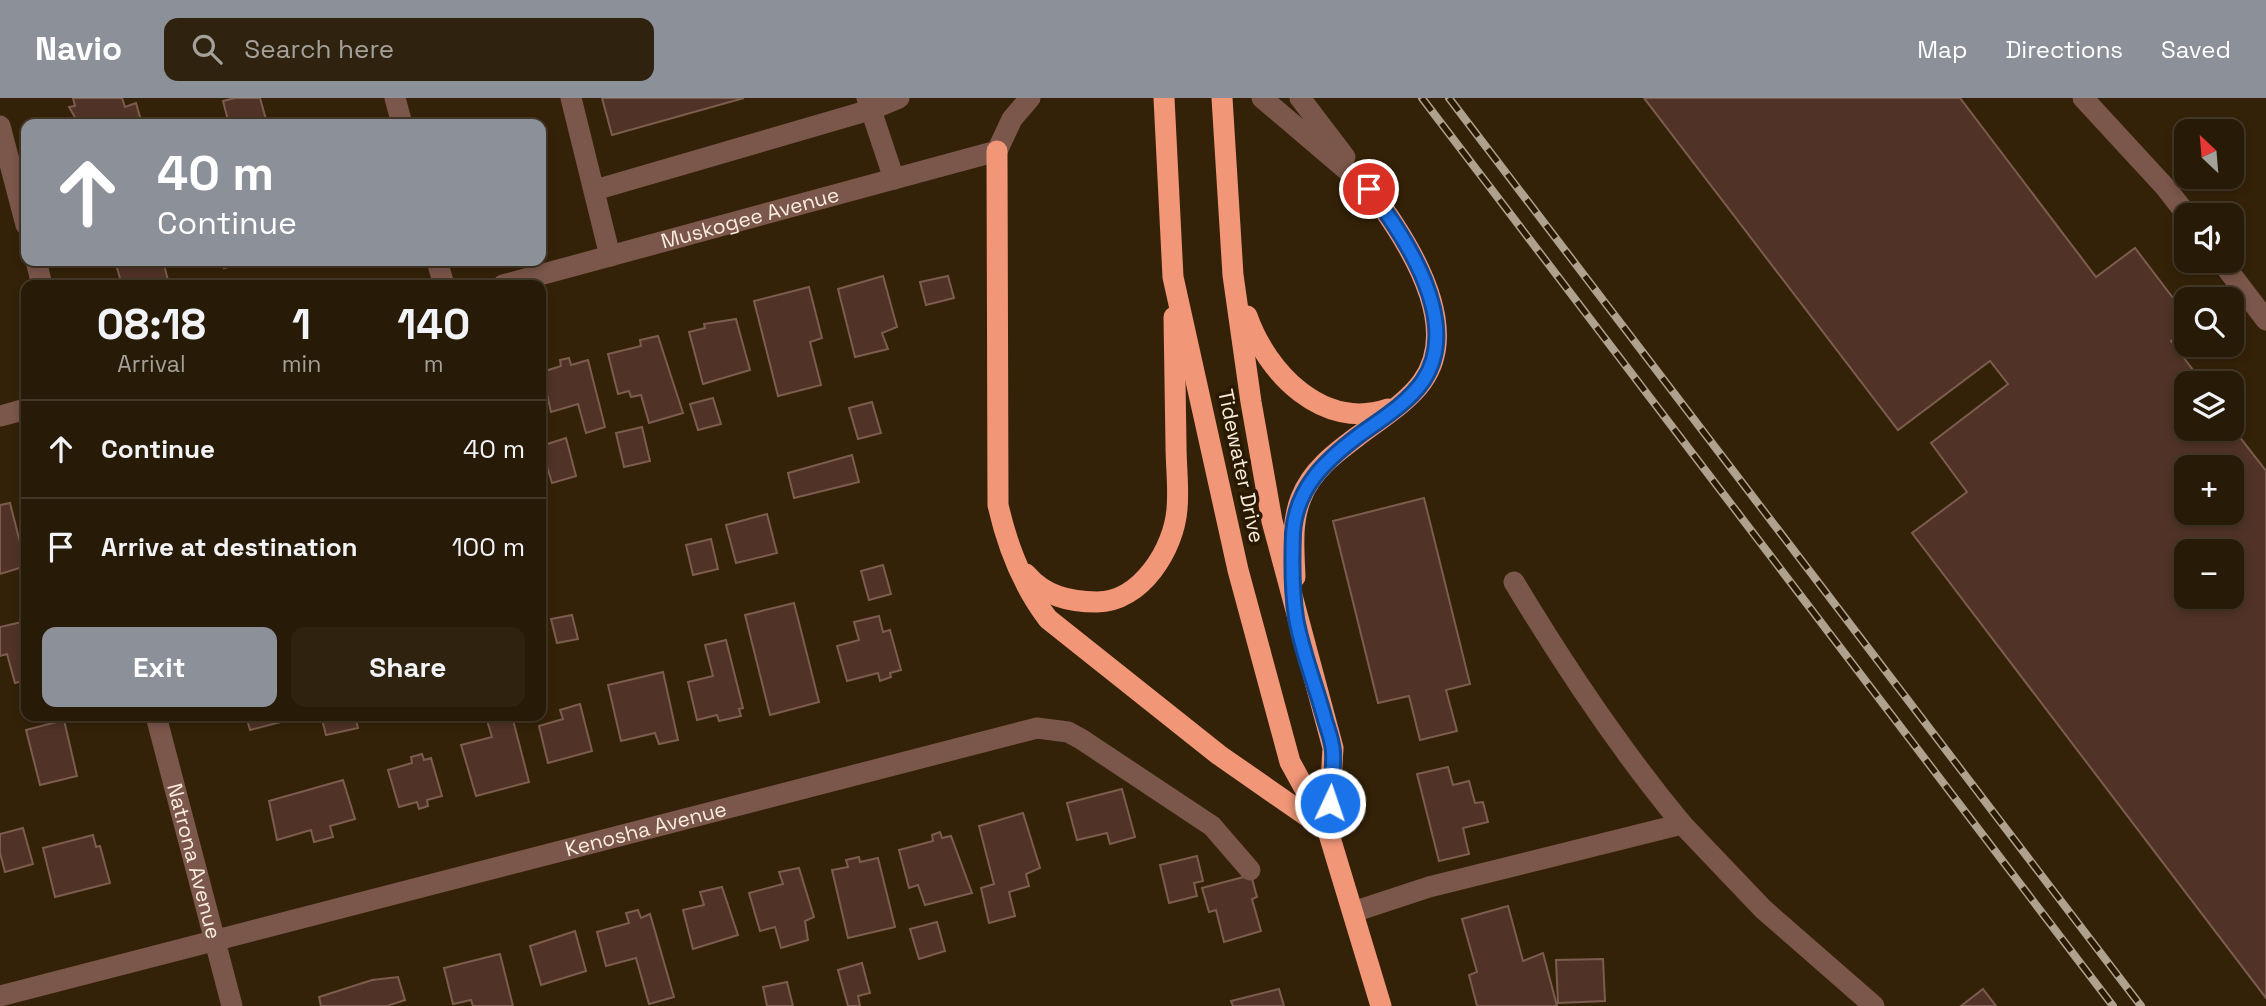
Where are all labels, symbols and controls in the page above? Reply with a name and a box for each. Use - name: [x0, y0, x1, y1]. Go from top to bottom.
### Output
- search box: [164, 18, 654, 81]
- text: Navio: [35, 28, 122, 70]
- icon: search: [188, 30, 226, 68]
- text: Search here: [244, 32, 394, 66]
- text: Map: [1917, 34, 1967, 65]
- text: Directions: [2005, 34, 2123, 65]
- text: Saved: [2161, 34, 2231, 65]
- north arrow: [2174, 119, 2244, 189]
- map controls: [2174, 119, 2244, 609]
- text: 40 m: [157, 142, 274, 204]
- icon: ahead: [42, 147, 133, 238]
- pin: [1339, 159, 1399, 219]
- icon: arrive: [1350, 170, 1388, 208]
- street label: Muskogee Avenue: [658, 180, 842, 255]
- text: Continue: [157, 203, 297, 243]
- button: sound: [2174, 203, 2244, 273]
- button: search: [2174, 287, 2244, 357]
- text: 08:18: [97, 298, 206, 351]
- text: 1: [292, 298, 311, 351]
- text: 140: [397, 298, 470, 351]
- text: Arrival: [117, 349, 186, 379]
- text: min: [282, 349, 321, 379]
- text: m: [424, 349, 444, 379]
- button: layers: [2174, 371, 2244, 441]
- street label: Tidewater Drive: [1212, 387, 1271, 545]
- icon: ahead: [42, 430, 80, 468]
- text: Continue: [101, 432, 215, 466]
- text: 40 m: [463, 432, 525, 466]
- button: +: [2174, 455, 2244, 525]
- icon: arrive: [42, 528, 80, 566]
- text: Arrive at destination: [101, 530, 358, 564]
- text: 100 m: [452, 530, 525, 564]
- button: −: [2174, 539, 2244, 609]
- button: Exit: [42, 627, 277, 707]
- button: Share: [291, 627, 525, 707]
- position arrow: [1293, 766, 1367, 840]
- street label: Natrona Avenue: [161, 780, 228, 942]
- street label: Kenosha Avenue: [562, 795, 729, 862]

